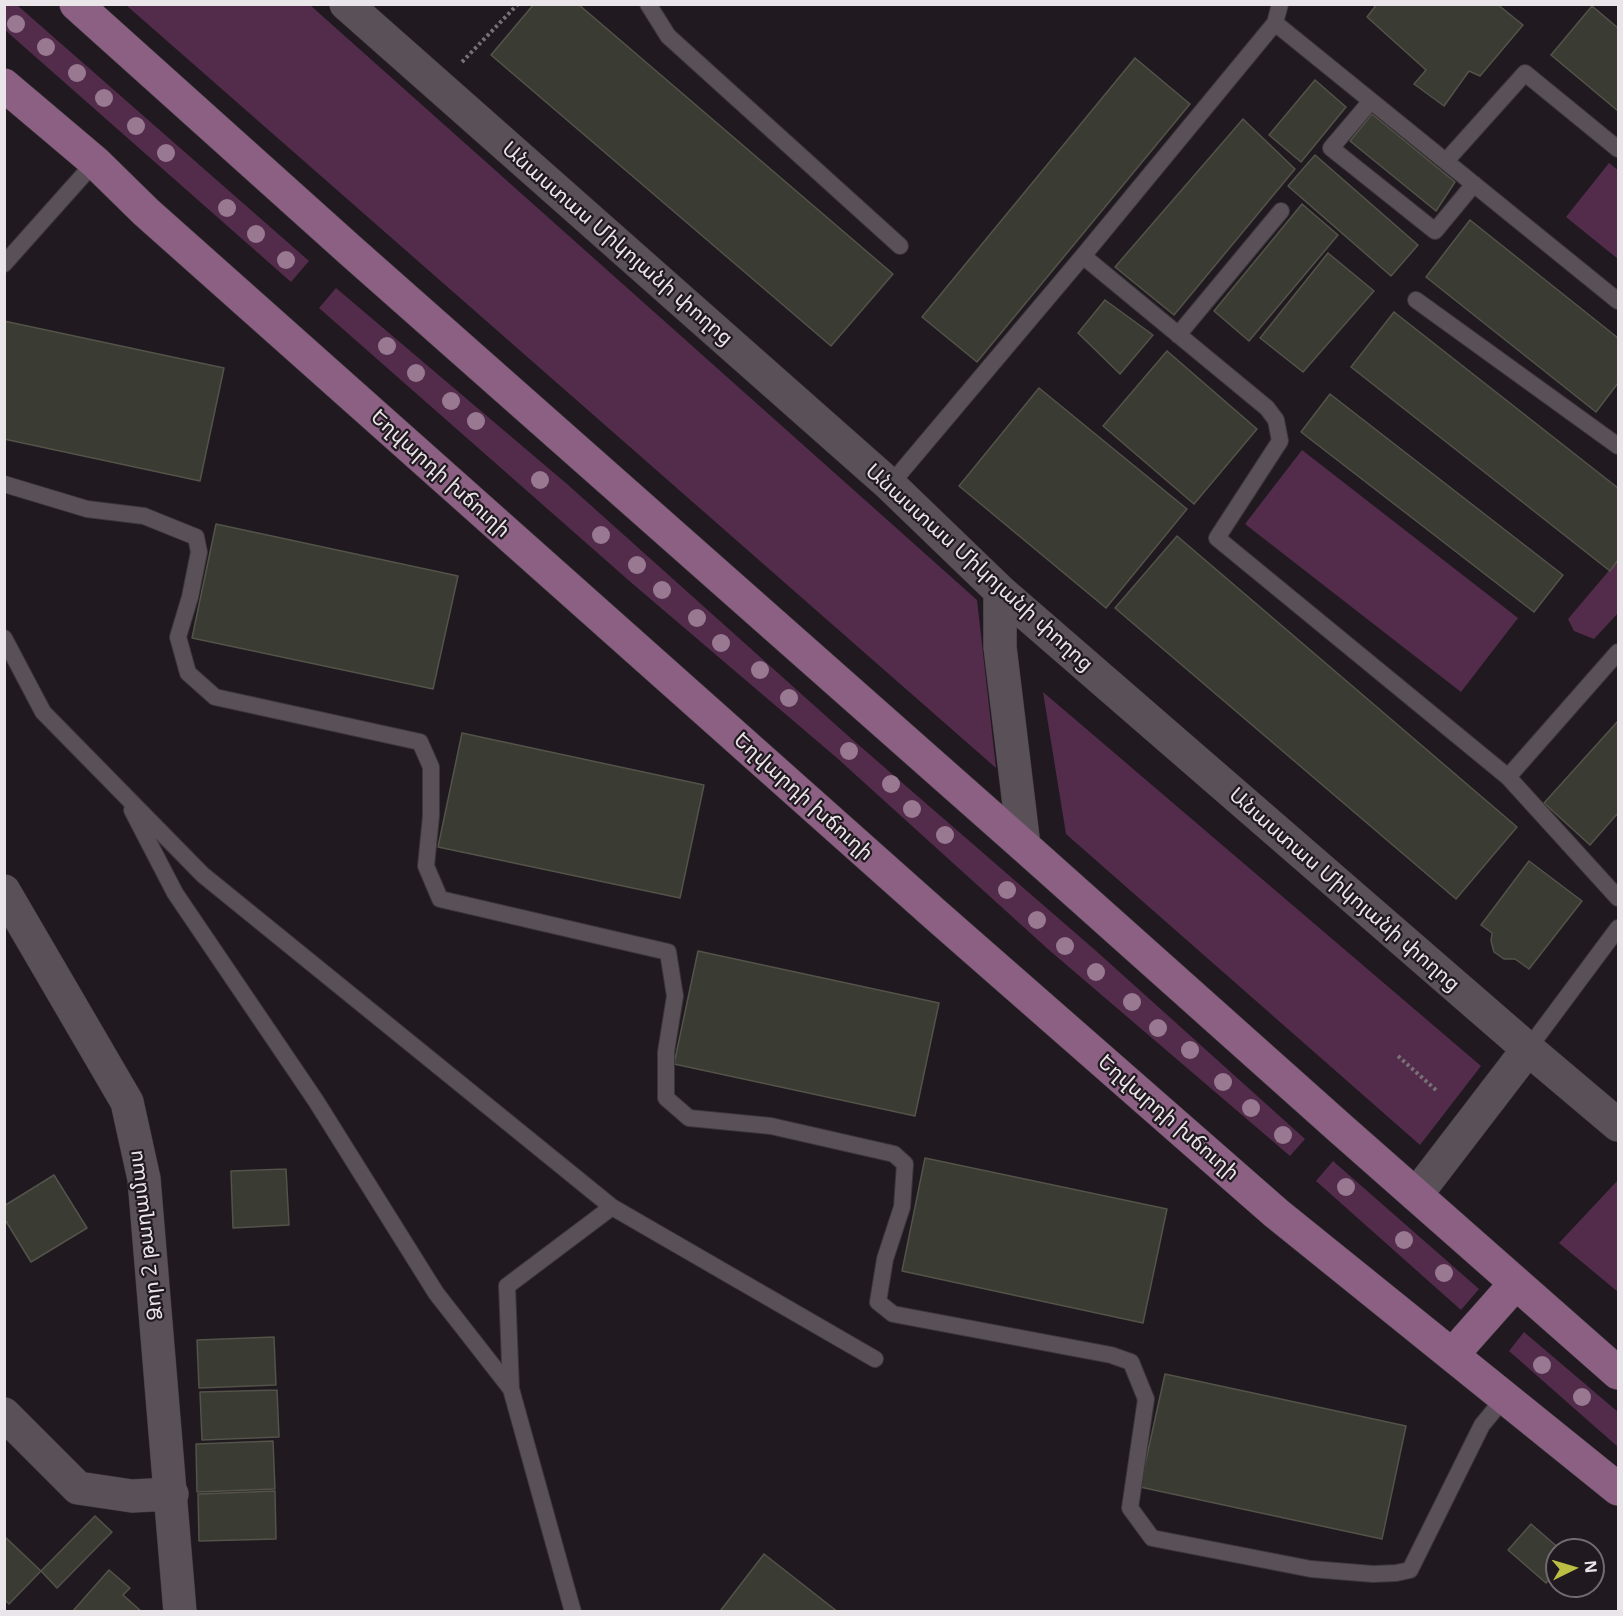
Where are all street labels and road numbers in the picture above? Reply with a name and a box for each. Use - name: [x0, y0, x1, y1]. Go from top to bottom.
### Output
- street label: Անաստաս Միկոյանի փողոց: [496, 137, 738, 351]
- street label: Եղվարդի խճուղի: [365, 405, 515, 543]
- street label: Անաստաս Միկոյանի փողոց: [860, 459, 1098, 677]
- street label: Եղվարդի խճուղի: [728, 728, 878, 866]
- street label: Անաստաս Միկոյանի փողոց: [1223, 783, 1465, 997]
- street label: Եղվարդի խճուղի: [1092, 1050, 1244, 1186]
- street label: Ձոր 2 թաղամաս: [123, 1148, 169, 1322]

